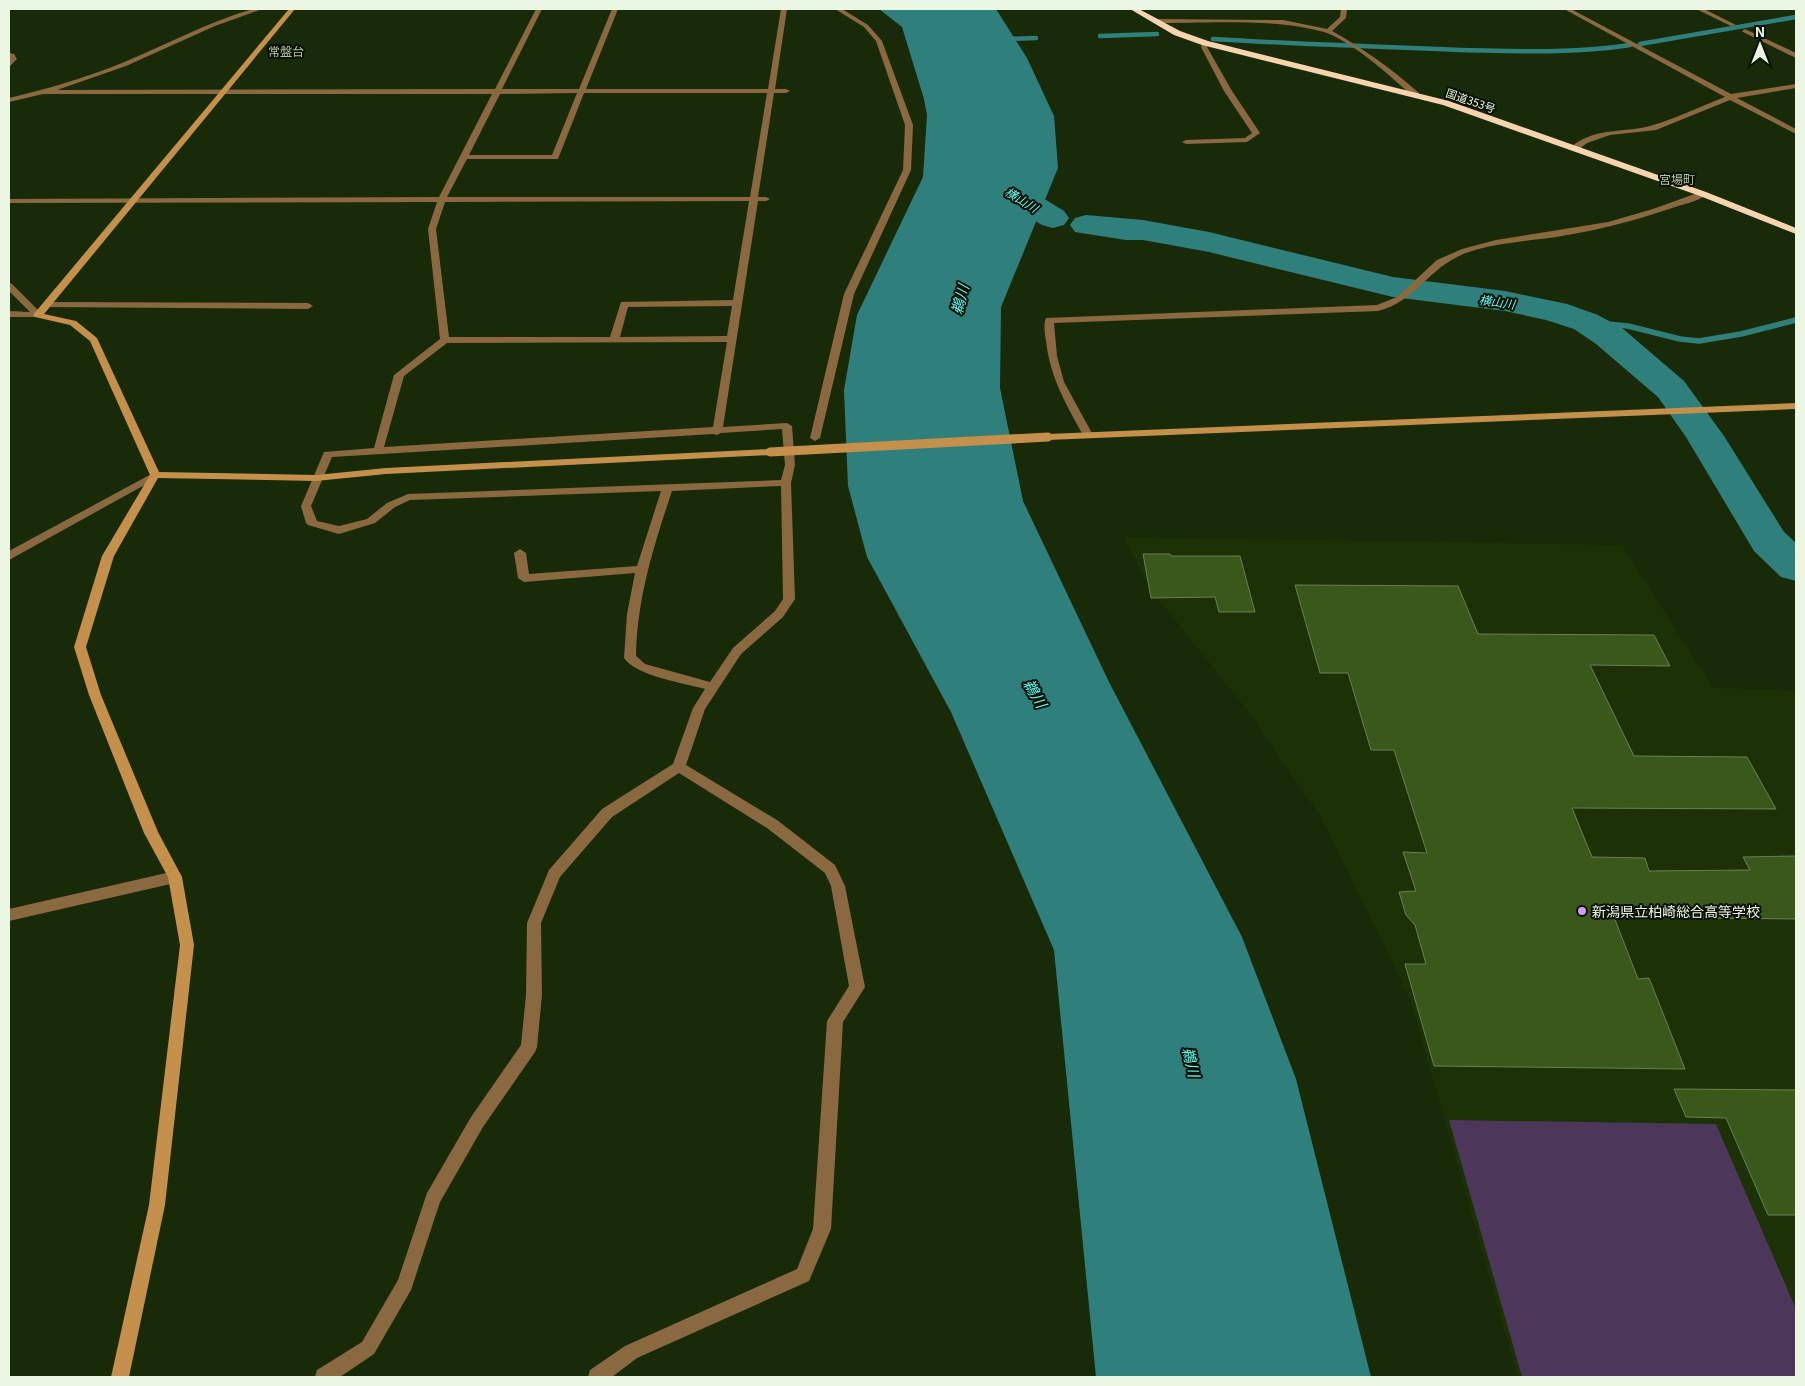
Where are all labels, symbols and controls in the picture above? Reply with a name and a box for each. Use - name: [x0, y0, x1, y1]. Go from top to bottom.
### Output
- north arrow: [1735, 20, 1785, 70]
- text: N: [1755, 21, 1765, 41]
- district label: 常盤台: [268, 42, 304, 59]
- street label: 国道353号: [1444, 84, 1498, 116]
- district label: 宮場町: [1659, 170, 1695, 187]
- water label: 横山川: [1002, 182, 1043, 217]
- water label: 鵜川: [945, 280, 974, 316]
- water label: 横山川: [1478, 290, 1518, 312]
- water label: 鵜川: [1019, 675, 1054, 713]
- place label: 新潟県立柏崎総合高等学校: [1592, 901, 1760, 921]
- marker: 新潟県立柏崎総合高等学校: [1576, 905, 1588, 917]
- water label: 鵜川: [1178, 1045, 1206, 1081]

